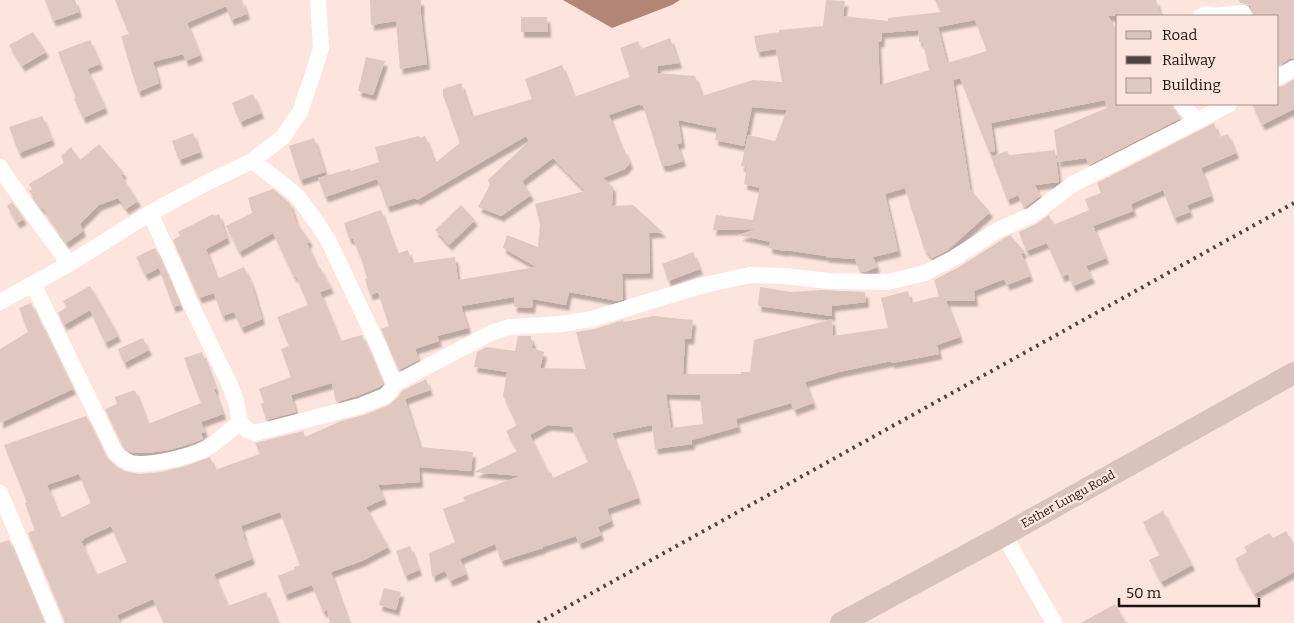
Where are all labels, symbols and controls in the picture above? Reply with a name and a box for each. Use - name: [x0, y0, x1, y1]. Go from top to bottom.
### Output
- legend: [1116, 15, 1279, 105]
- text: Road: [1162, 26, 1197, 44]
- text: Railway: [1162, 51, 1216, 69]
- text: Building: [1162, 76, 1221, 94]
- street label: Esther Lungu Road: [1019, 467, 1117, 531]
- scale bar: [1119, 576, 1259, 608]
- text: 50 m: [1126, 584, 1162, 602]

